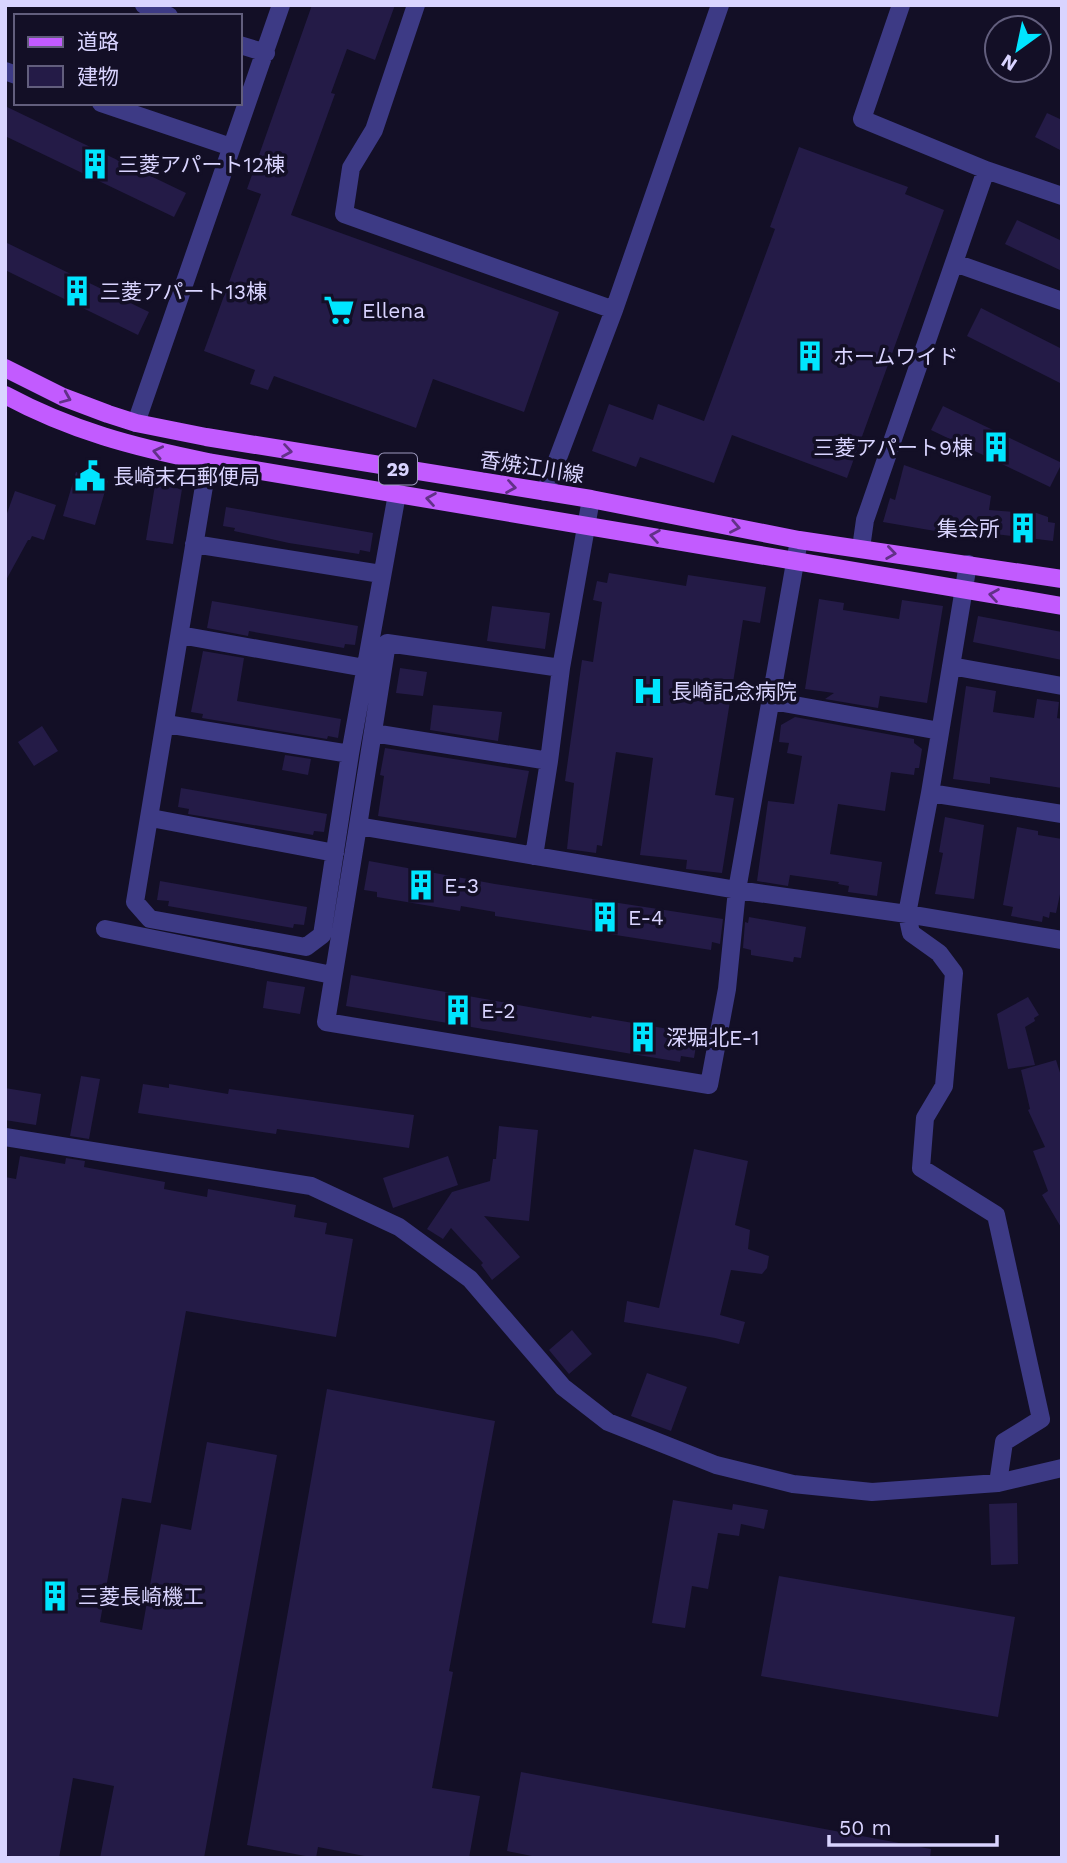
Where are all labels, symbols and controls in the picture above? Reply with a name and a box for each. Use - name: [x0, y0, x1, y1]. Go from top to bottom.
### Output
- legend: [14, 14, 242, 105]
- north arrow: [983, 14, 1053, 84]
- text: 道路: [77, 29, 119, 54]
- text: N: [997, 49, 1021, 76]
- text: 建物: [77, 64, 119, 89]
- building icon: 三菱アパート12棟: [78, 147, 112, 181]
- place label: 三菱アパート12棟: [118, 152, 285, 177]
- building icon: 三菱アパート13棟: [60, 274, 94, 308]
- place label: 三菱アパート13棟: [100, 279, 267, 304]
- supermarket icon: Ellena: [322, 293, 356, 327]
- place label: Ellena: [362, 298, 425, 323]
- building icon: ホームワイド: [793, 339, 827, 373]
- place label: ホームワイド: [833, 344, 958, 369]
- one-way arrow: [60, 389, 72, 403]
- building icon: 三菱アパート9棟: [979, 430, 1013, 464]
- place label: 三菱アパート9棟: [813, 435, 973, 460]
- one-way arrow: [281, 443, 293, 458]
- one-way arrow: [152, 445, 164, 460]
- street label: 香焼江川線: [478, 446, 586, 488]
- road number: 29: [379, 454, 417, 484]
- public building icon: 長崎末石郵便局: [73, 459, 107, 493]
- place label: 長崎末石郵便局: [113, 464, 260, 489]
- one-way arrow: [505, 479, 517, 494]
- one-way arrow: [425, 492, 437, 507]
- building icon: 集会所: [1006, 511, 1040, 545]
- place label: 集会所: [937, 516, 1000, 541]
- one-way arrow: [729, 519, 741, 534]
- one-way arrow: [649, 529, 661, 544]
- one-way arrow: [885, 545, 897, 560]
- one-way arrow: [988, 588, 1000, 603]
- hospital icon: 長崎記念病院: [631, 674, 665, 708]
- place label: 長崎記念病院: [671, 679, 797, 704]
- building icon: E-3: [404, 868, 438, 902]
- place label: E-3: [444, 873, 479, 898]
- building icon: E-4: [588, 900, 622, 934]
- place label: E-4: [628, 905, 664, 930]
- building icon: E-2: [441, 993, 475, 1027]
- place label: E-2: [481, 998, 516, 1023]
- building icon: 深堀北E-1: [626, 1020, 660, 1054]
- place label: 深堀北E-1: [666, 1025, 759, 1050]
- building icon: 三菱長崎機工: [38, 1579, 72, 1613]
- place label: 三菱長崎機工: [78, 1584, 204, 1609]
- scale bar: [829, 1804, 997, 1848]
- text: 50 m: [839, 1815, 891, 1840]

